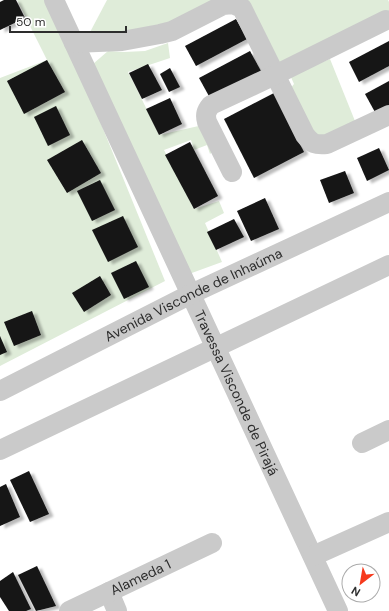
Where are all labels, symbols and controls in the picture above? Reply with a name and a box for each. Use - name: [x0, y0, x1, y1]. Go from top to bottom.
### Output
- scale bar: [10, 8, 126, 34]
- text: 50 m: [16, 14, 45, 30]
- street label: Avenida Visconde de Inhaúma: [101, 244, 285, 345]
- street label: Travessa Visconde de Pirajá: [190, 307, 283, 478]
- street label: Alameda 1: [107, 555, 174, 599]
- north arrow: [341, 563, 381, 603]
- text: N: [349, 584, 363, 600]

